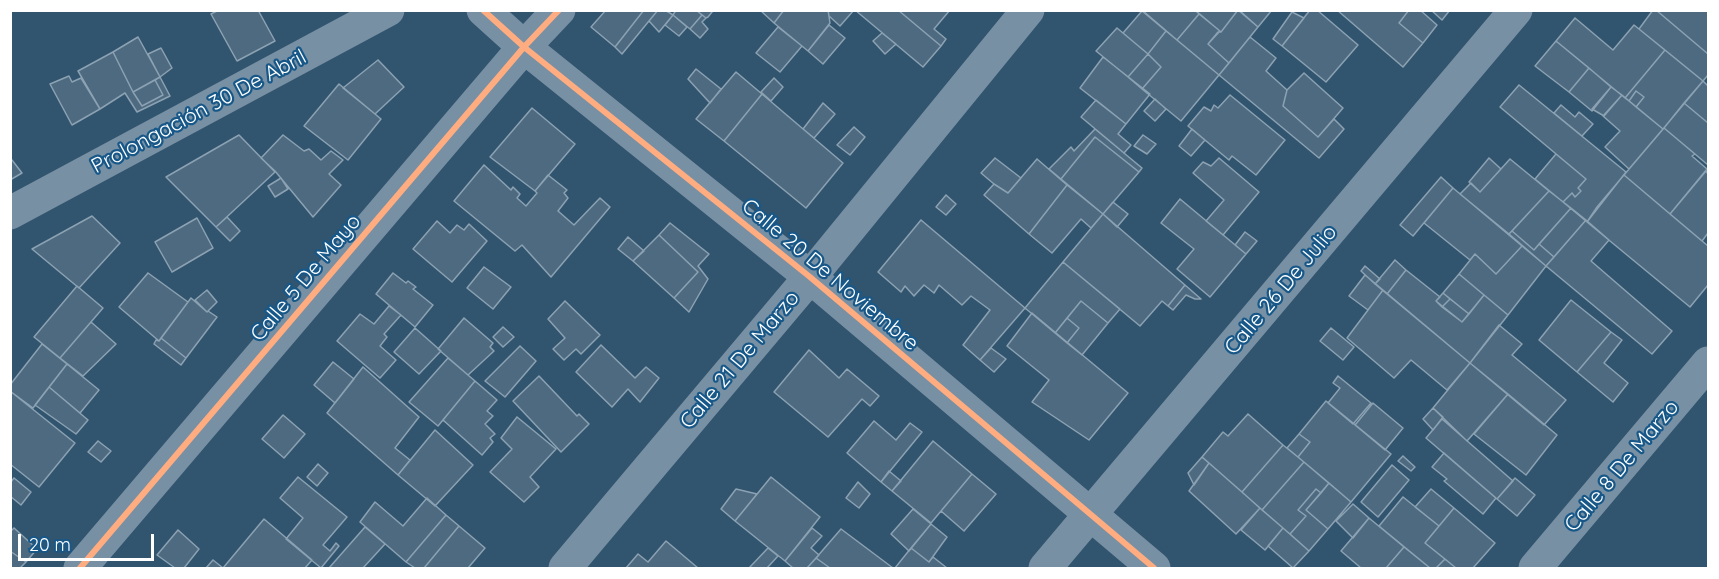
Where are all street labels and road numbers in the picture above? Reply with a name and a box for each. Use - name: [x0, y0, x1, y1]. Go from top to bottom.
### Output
- street label: Prolongación 30 De Abril: [87, 45, 311, 179]
- street label: Calle 20 De Noviembre: [737, 194, 923, 356]
- street label: Calle 5 De Mayo: [246, 209, 366, 347]
- street label: Calle 26 De Julio: [1220, 220, 1342, 360]
- street label: Calle 21 De Marzo: [675, 286, 805, 434]
- street label: Calle 8 De Marzo: [1560, 395, 1684, 537]

